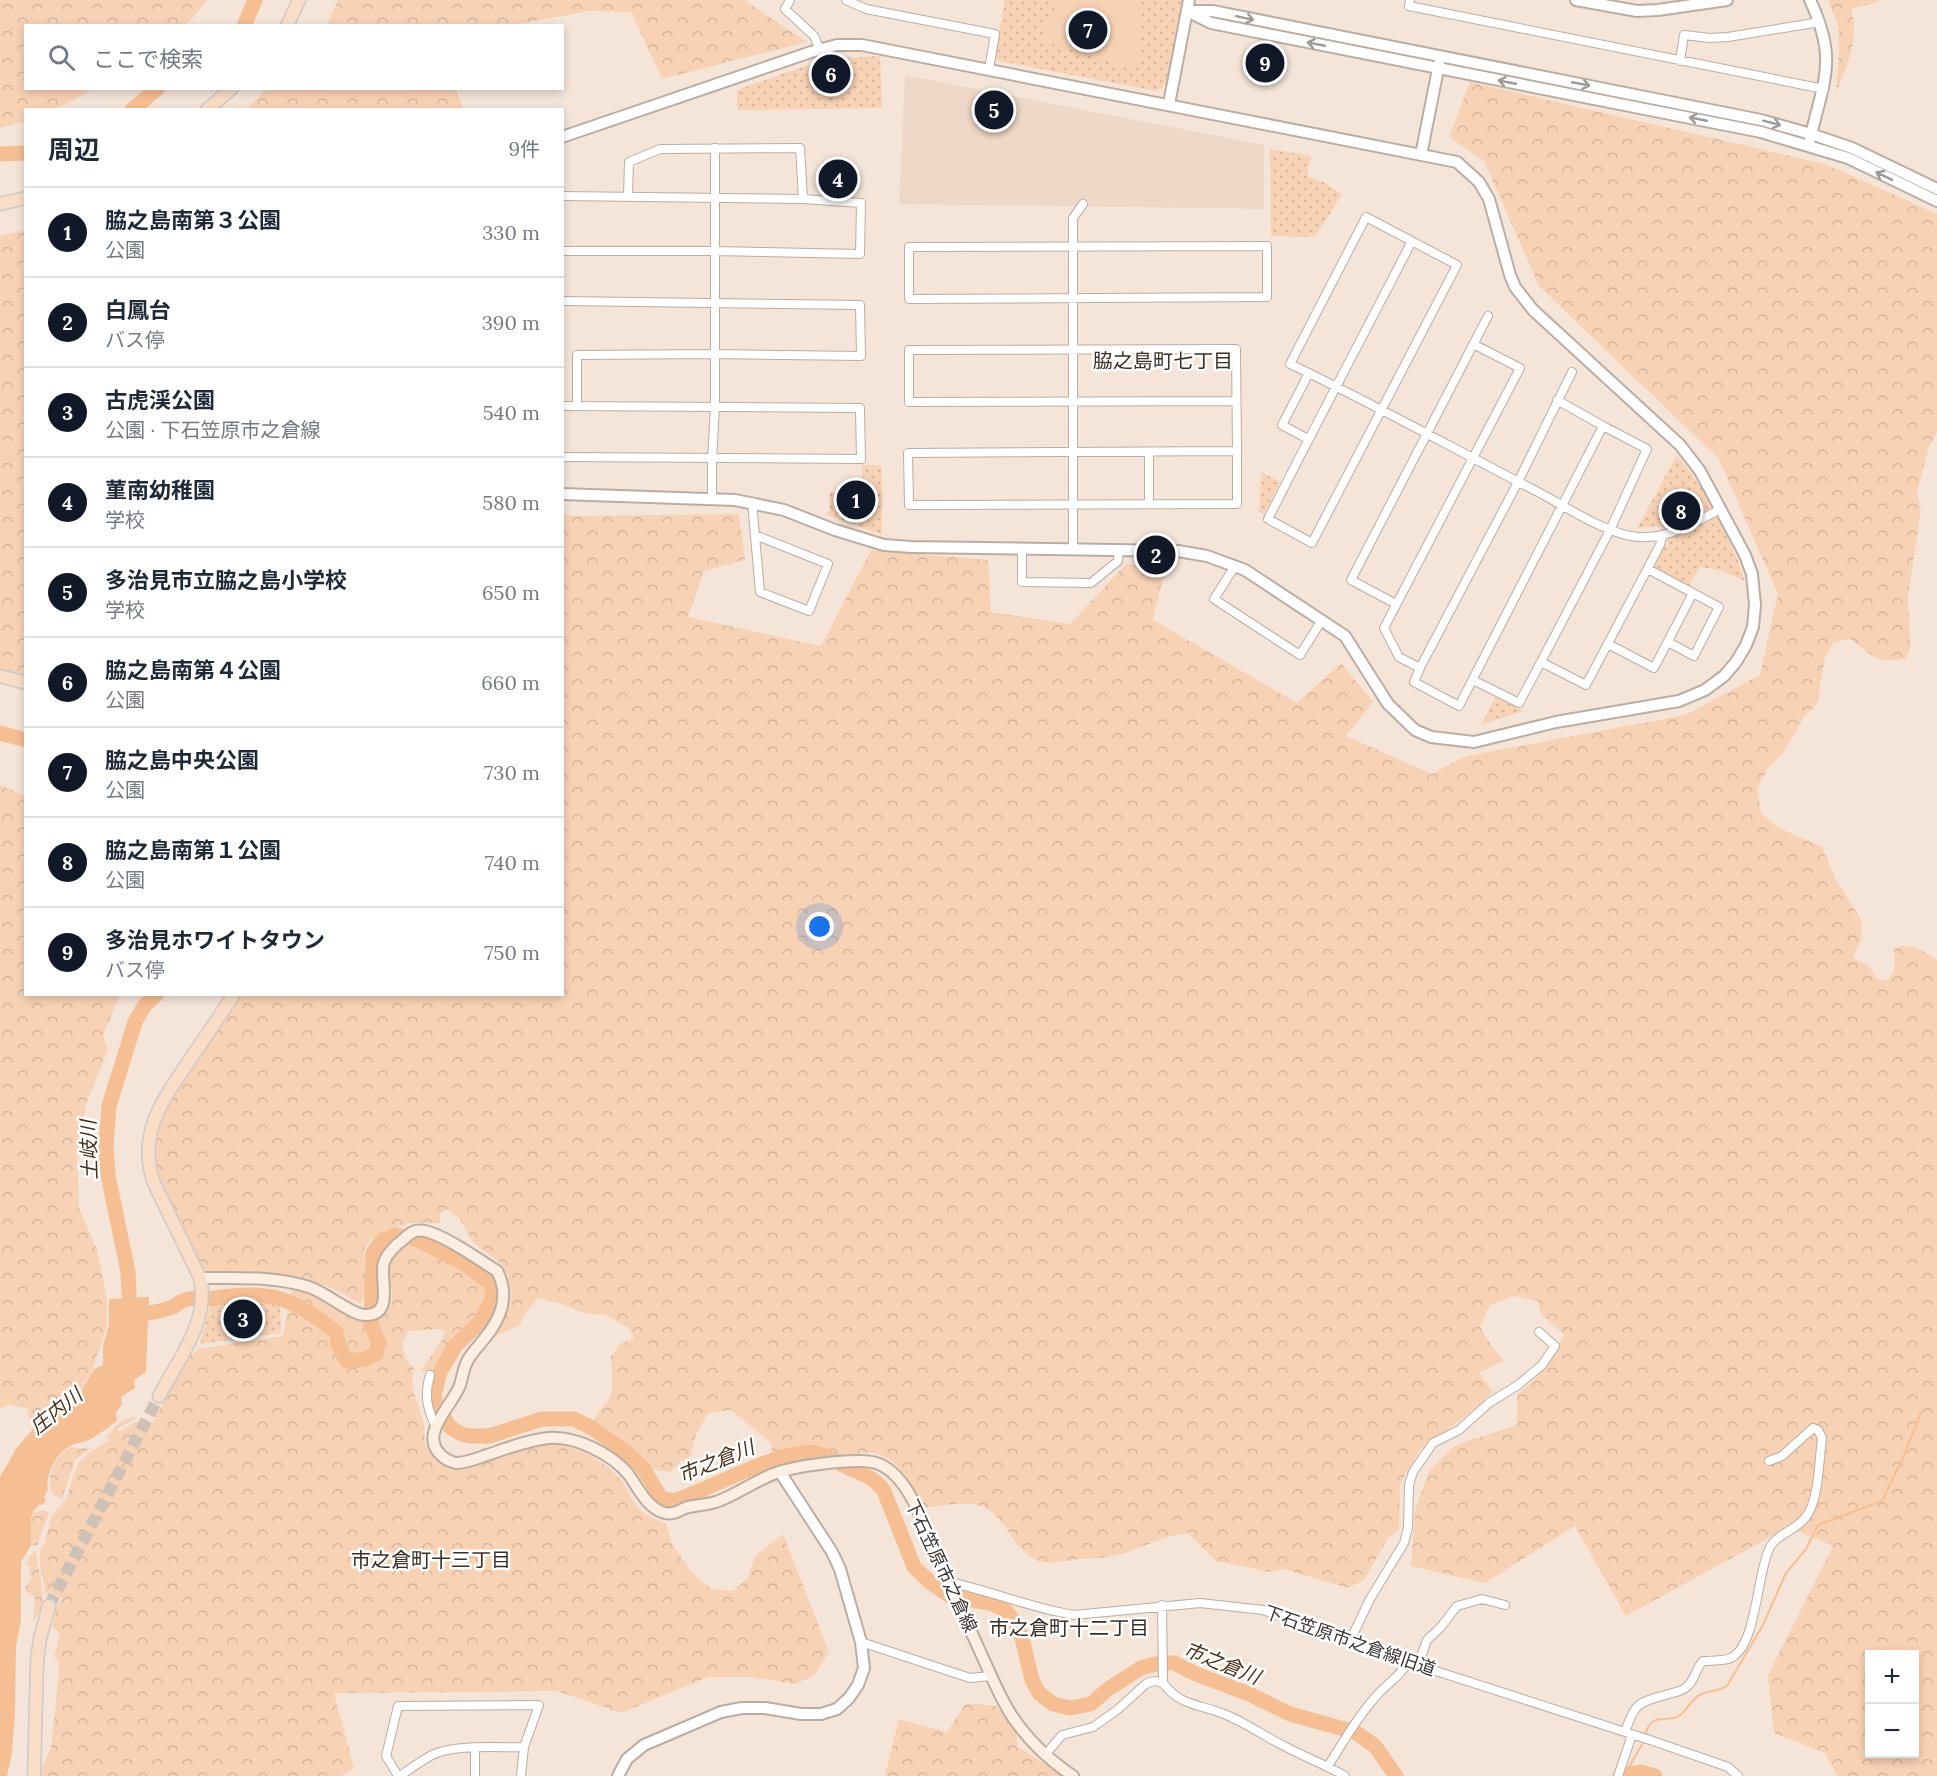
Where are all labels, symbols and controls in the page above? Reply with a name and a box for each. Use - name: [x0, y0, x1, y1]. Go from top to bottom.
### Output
- pin: 7: [1068, 8, 1108, 52]
- one-way arrow: [1235, 13, 1254, 24]
- search box: [24, 24, 564, 90]
- one-way arrow: [1307, 38, 1326, 49]
- pin: 9: [1246, 40, 1284, 86]
- icon: search: [45, 41, 78, 74]
- text: ここで検索: [93, 45, 203, 73]
- pin: 6: [812, 52, 850, 97]
- one-way arrow: [1498, 76, 1517, 87]
- one-way arrow: [1570, 79, 1590, 90]
- pin: 5: [974, 88, 1014, 132]
- one-way arrow: [1689, 113, 1709, 124]
- one-way arrow: [1762, 118, 1781, 129]
- text: 周辺: [48, 133, 100, 166]
- text: 9件: [508, 136, 540, 161]
- pin: 4: [818, 156, 858, 201]
- one-way arrow: [1876, 170, 1894, 181]
- text: 脇之島南第３公園: [105, 206, 281, 234]
- text: 1: [63, 220, 72, 245]
- text: 330 m: [482, 220, 540, 245]
- text: 公園: [105, 237, 145, 262]
- text: 白鳳台: [105, 296, 171, 324]
- text: 2: [62, 310, 73, 335]
- text: 390 m: [482, 310, 540, 335]
- text: バス停: [105, 327, 165, 352]
- district label: 脇之島町七丁目: [1093, 348, 1233, 373]
- text: 古虎渓公園: [105, 386, 215, 414]
- text: 3: [62, 400, 73, 425]
- text: 540 m: [483, 400, 540, 425]
- text: 公園 · 下石笠原市之倉線: [105, 417, 321, 442]
- text: 菫南幼稚園: [105, 476, 215, 504]
- pin: 1: [836, 478, 876, 522]
- pin: 8: [1662, 488, 1700, 534]
- text: 4: [62, 490, 73, 515]
- text: 580 m: [482, 490, 540, 515]
- text: 学校: [105, 507, 145, 532]
- pin: 2: [1136, 532, 1176, 578]
- text: 多治見市立脇之島小学校: [105, 566, 347, 594]
- text: 5: [62, 580, 73, 605]
- text: 650 m: [482, 580, 540, 605]
- text: 学校: [105, 597, 145, 622]
- text: 脇之島南第４公園: [105, 656, 281, 684]
- text: 6: [62, 670, 73, 695]
- text: 660 m: [481, 670, 540, 695]
- text: 公園: [105, 687, 145, 712]
- text: 脇之島中央公園: [105, 746, 259, 774]
- text: 7: [63, 760, 72, 785]
- text: 730 m: [484, 760, 540, 785]
- text: 公園: [105, 777, 145, 802]
- text: 脇之島南第１公園: [105, 836, 281, 864]
- text: 8: [62, 850, 73, 875]
- text: 740 m: [485, 850, 540, 875]
- text: 公園: [105, 867, 145, 892]
- your location: [805, 912, 834, 941]
- text: 多治見ホワイトタウン: [105, 926, 325, 954]
- text: 9: [62, 940, 73, 965]
- text: 750 m: [484, 940, 540, 965]
- text: バス停: [105, 957, 165, 982]
- water label: 土岐川: [75, 1118, 102, 1180]
- pin: 3: [224, 1296, 262, 1342]
- water label: 庄内川: [25, 1381, 88, 1439]
- water label: 市之倉川: [674, 1433, 759, 1487]
- street label: 下石笠原市之倉線: [901, 1496, 982, 1636]
- district label: 市之倉町十三丁目: [351, 1547, 511, 1572]
- street label: 下石笠原市之倉線旧道: [1261, 1600, 1439, 1681]
- district label: 市之倉町十二丁目: [989, 1615, 1149, 1640]
- water label: 市之倉川: [1180, 1636, 1266, 1690]
- map controls: [1865, 1650, 1919, 1758]
- button: +: [1865, 1650, 1919, 1704]
- button: −: [1865, 1704, 1919, 1758]

